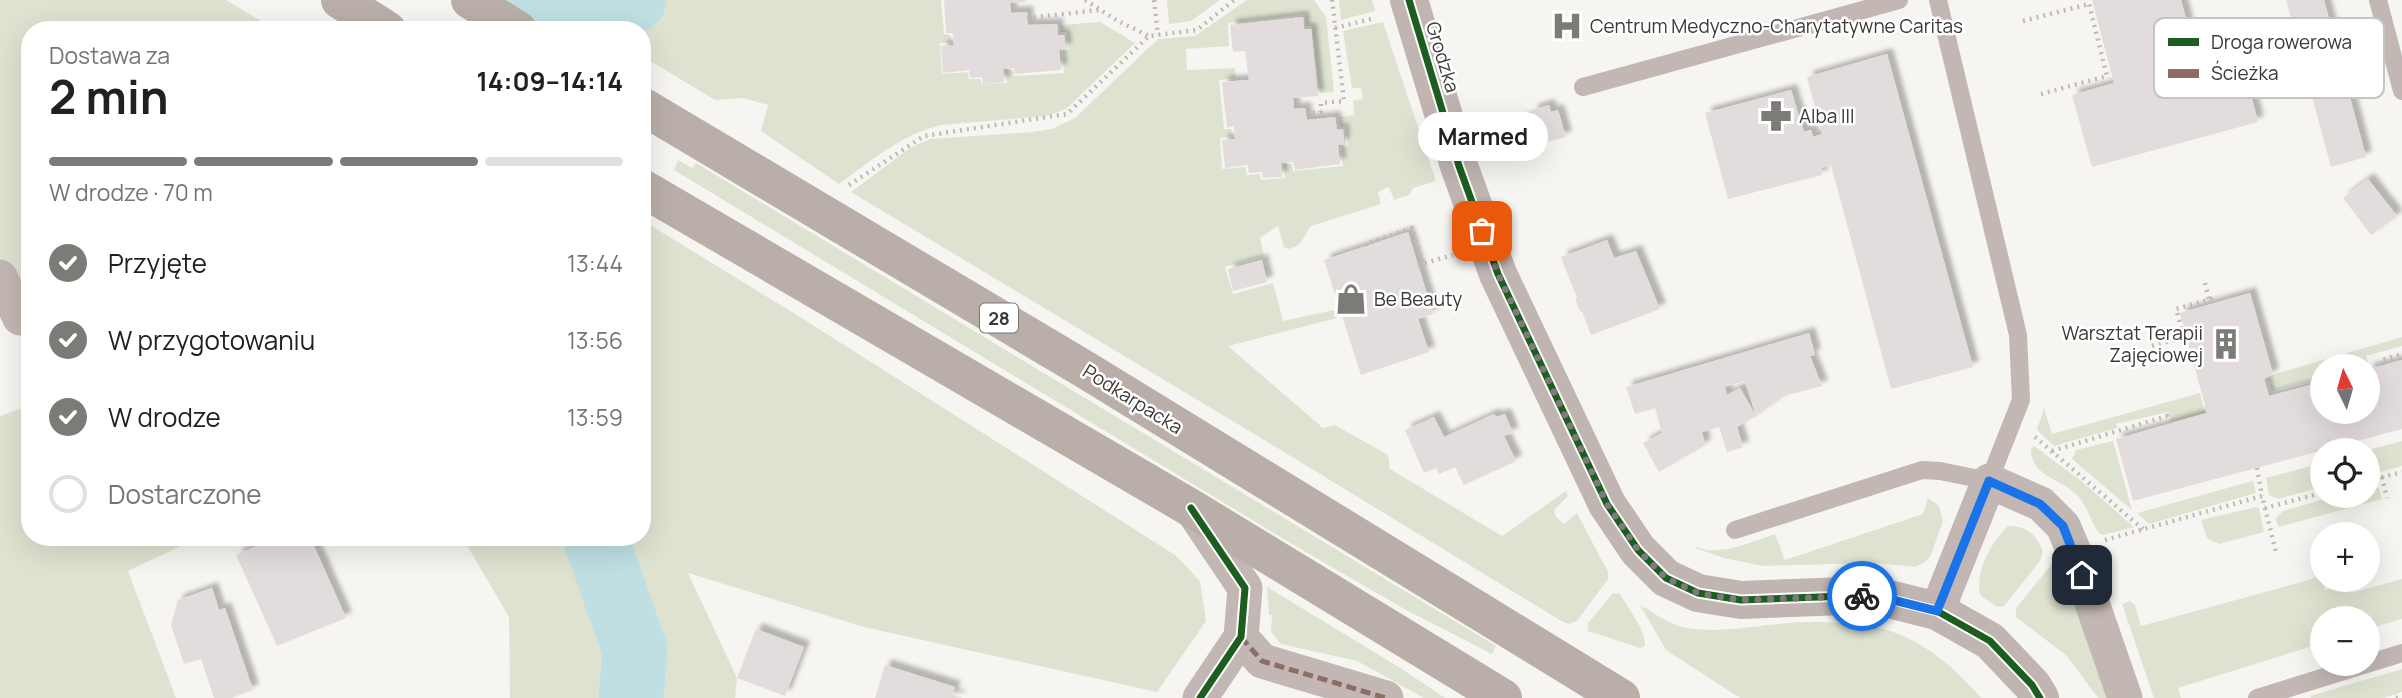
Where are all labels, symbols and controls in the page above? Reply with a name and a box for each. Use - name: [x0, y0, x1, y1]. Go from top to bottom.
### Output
- hospital icon: Centrum Medyczno-Charytatywne Caritas: [1550, 9, 1584, 43]
- place label: Centrum Medyczno-Charytatywne Caritas: [1590, 13, 1963, 39]
- street label: Grodzka: [1420, 18, 1466, 96]
- legend: [2154, 18, 2384, 98]
- text: Droga rowerowa: [2211, 29, 2352, 55]
- text: Dostawa za: [49, 39, 170, 71]
- text: Ścieżka: [2211, 60, 2279, 86]
- text: 14:09–14:14: [476, 63, 623, 99]
- text: 2 min: [49, 65, 169, 128]
- pharmacy icon: Alba III: [1759, 99, 1793, 133]
- place label: Alba III: [1799, 103, 1854, 129]
- callout: Marmed: [1417, 112, 1547, 161]
- text: Marmed: [1438, 120, 1528, 152]
- text: W drodze · 70 m: [49, 176, 213, 208]
- pin: [1452, 201, 1512, 261]
- icon: bag: [1463, 212, 1501, 250]
- icon: check: [49, 244, 87, 282]
- text: Przyjęte: [108, 245, 207, 281]
- text: 13:44: [567, 247, 623, 279]
- shop icon: Be Beauty: [1334, 282, 1368, 316]
- place label: Be Beauty: [1374, 286, 1462, 312]
- road number: 28: [980, 304, 1018, 332]
- place label: Warsztat Terapii Zajęciowej: [2061, 320, 2203, 368]
- icon: check: [49, 321, 87, 359]
- text: W przygotowaniu: [108, 322, 315, 358]
- text: 13:56: [567, 324, 623, 356]
- building icon: Warsztat Terapii Zajęciowej: [2209, 327, 2243, 361]
- north arrow: [2310, 354, 2380, 424]
- map controls: [2310, 354, 2380, 676]
- street label: Podkarpacka: [1078, 358, 1188, 440]
- icon: check: [49, 398, 87, 436]
- text: W drodze: [108, 399, 221, 435]
- text: 13:59: [567, 401, 623, 433]
- button: locate: [2310, 438, 2380, 508]
- text: Dostarczone: [108, 476, 261, 512]
- button: +: [2310, 522, 2380, 592]
- pin: [2052, 545, 2112, 605]
- icon: home: [2063, 556, 2101, 594]
- courier: [1827, 561, 1897, 631]
- icon: bike: [1843, 577, 1881, 615]
- button: −: [2310, 606, 2380, 676]

